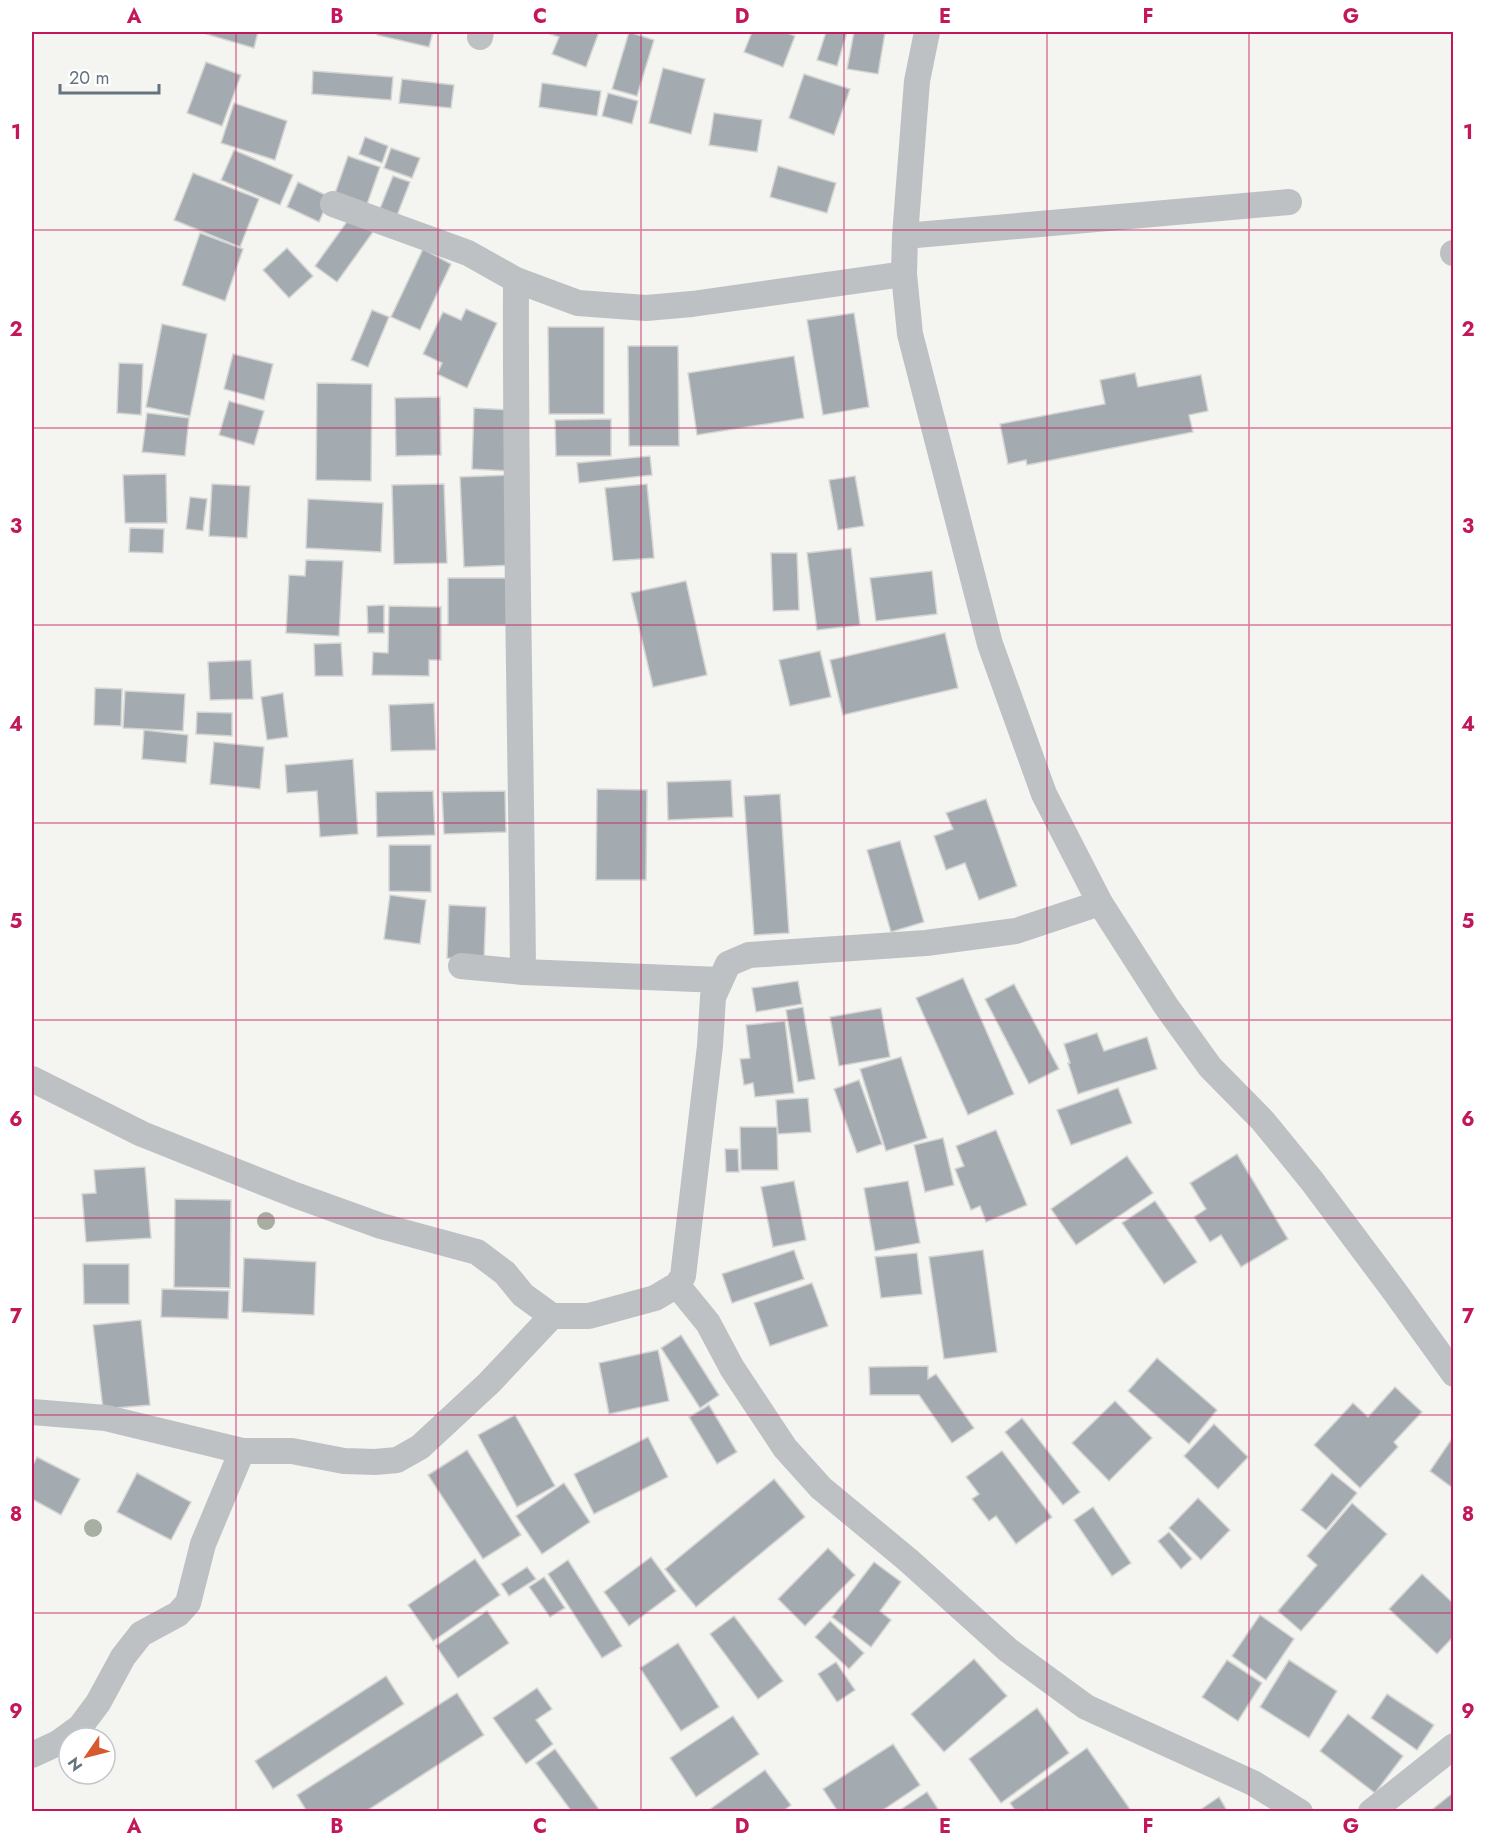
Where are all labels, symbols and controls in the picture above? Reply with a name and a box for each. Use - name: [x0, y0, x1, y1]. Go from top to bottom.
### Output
- text: A: [126, 2, 142, 31]
- text: B: [330, 2, 344, 31]
- text: C: [533, 2, 547, 31]
- text: D: [735, 2, 749, 31]
- text: E: [939, 2, 951, 31]
- text: F: [1142, 2, 1154, 31]
- text: G: [1343, 2, 1359, 31]
- scale bar: [60, 57, 159, 95]
- text: 20 m: [69, 65, 109, 91]
- text: 1: [11, 118, 21, 147]
- text: 1: [1463, 118, 1473, 147]
- text: 2: [9, 315, 23, 344]
- text: 2: [1461, 315, 1475, 344]
- text: 3: [10, 512, 22, 541]
- text: 3: [1462, 512, 1474, 541]
- text: 4: [9, 710, 23, 739]
- text: 4: [1461, 710, 1475, 739]
- text: 5: [10, 907, 23, 936]
- text: 5: [1462, 907, 1475, 936]
- text: 6: [9, 1105, 23, 1134]
- text: 6: [1461, 1105, 1475, 1134]
- text: 7: [10, 1302, 23, 1331]
- text: 7: [1462, 1302, 1475, 1331]
- text: 8: [10, 1500, 22, 1529]
- text: 8: [1462, 1500, 1474, 1529]
- text: 9: [9, 1697, 23, 1726]
- text: 9: [1461, 1697, 1475, 1726]
- north arrow: [57, 1726, 117, 1786]
- text: N: [62, 1753, 88, 1776]
- text: A: [126, 1812, 142, 1841]
- text: B: [330, 1812, 344, 1841]
- text: C: [533, 1812, 547, 1841]
- text: D: [735, 1812, 749, 1841]
- text: E: [939, 1812, 951, 1841]
- text: F: [1142, 1812, 1154, 1841]
- text: G: [1343, 1812, 1359, 1841]

